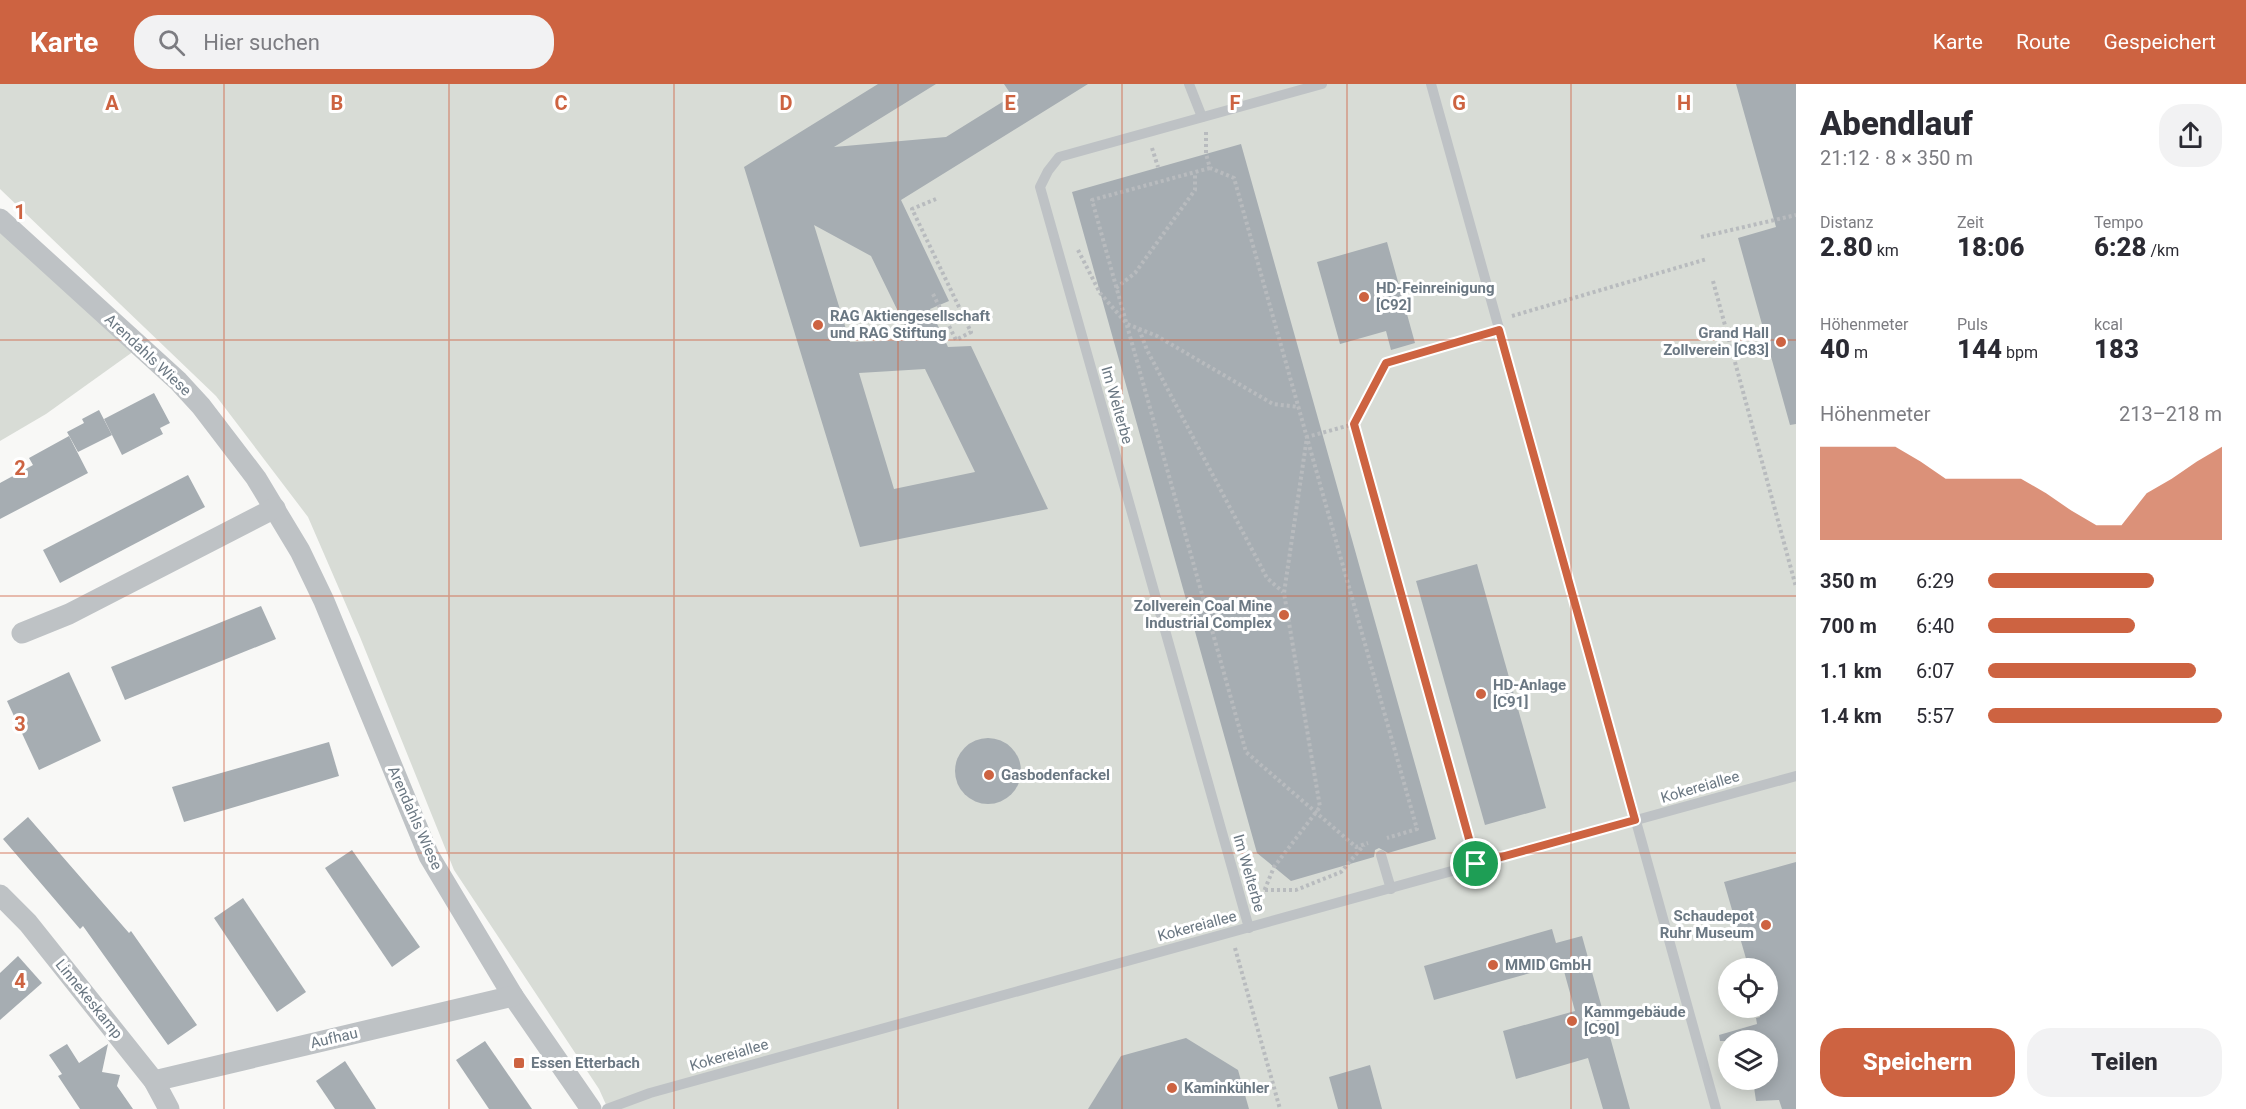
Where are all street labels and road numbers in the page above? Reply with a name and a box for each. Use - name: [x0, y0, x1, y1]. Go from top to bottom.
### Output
- street label: Arendahls Wiese: [101, 310, 195, 400]
- street label: Im Welterbe: [1097, 364, 1137, 446]
- street label: Arendahls Wiese: [384, 763, 446, 873]
- street label: Kokereiallee: [1659, 767, 1741, 807]
- street label: Im Welterbe: [1229, 832, 1269, 914]
- street label: Kokereiallee: [1156, 907, 1239, 945]
- street label: Linnekeskamp: [52, 956, 126, 1042]
- street label: Aufhau: [309, 1024, 359, 1052]
- street label: Kokereiallee: [688, 1035, 770, 1075]

